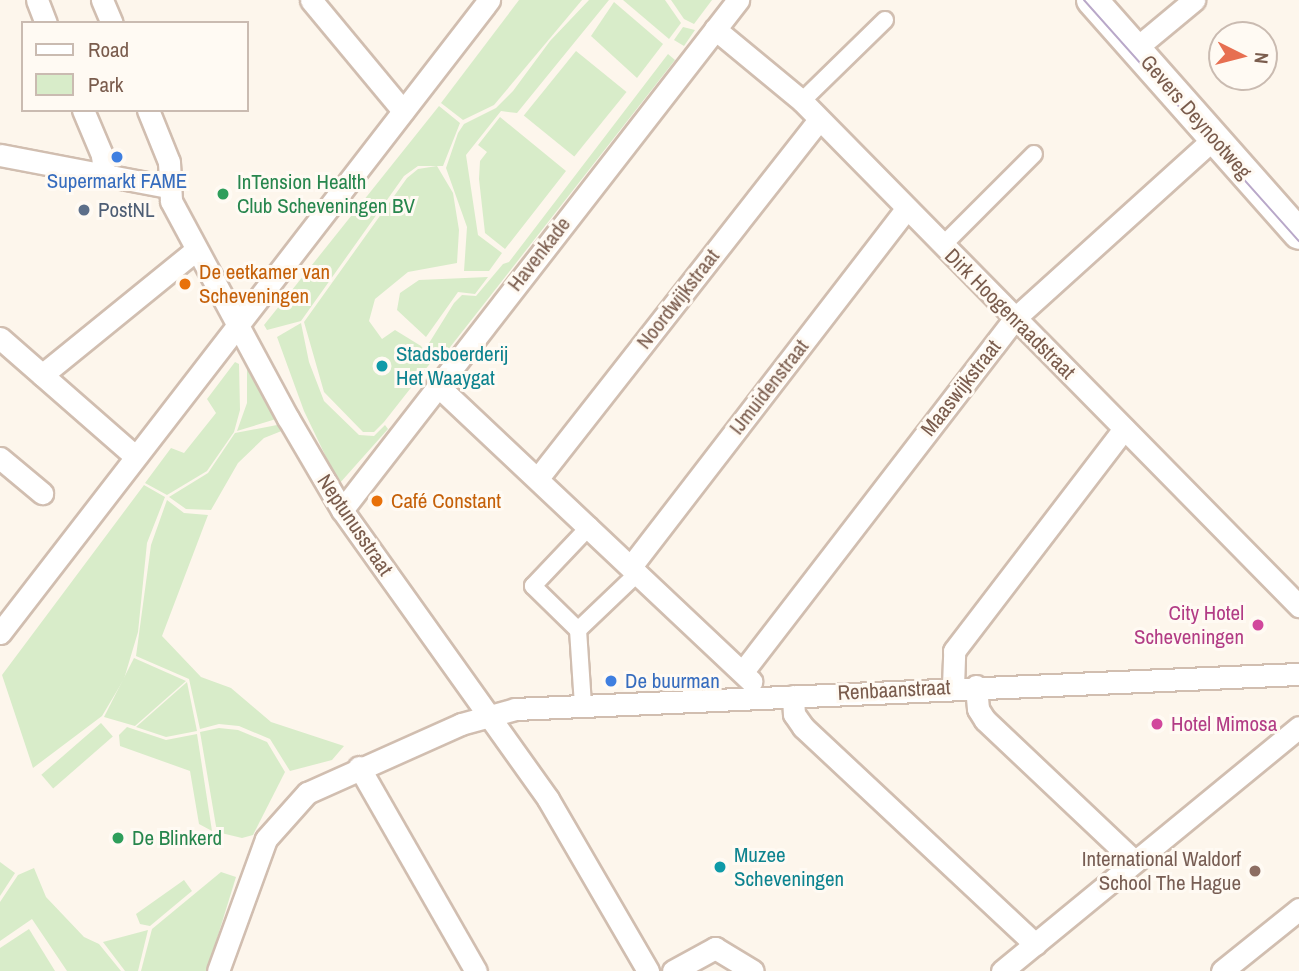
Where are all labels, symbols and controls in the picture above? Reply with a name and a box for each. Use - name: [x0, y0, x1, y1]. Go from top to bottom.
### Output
- legend: [21, 21, 248, 112]
- north arrow: [1208, 21, 1278, 91]
- text: Road: [88, 35, 129, 64]
- street label: Gevers Deynootweg: [1135, 50, 1257, 184]
- text: N: [1248, 51, 1275, 65]
- text: Park: [88, 70, 123, 99]
- marker: Supermarkt FAME: [109, 149, 125, 165]
- place label: Supermarkt FAME: [47, 168, 187, 194]
- place label: InTension Health Club Scheveningen BV: [237, 169, 415, 219]
- marker: InTension Health Club Scheveningen BV: [215, 186, 231, 202]
- place label: PostNL: [98, 197, 154, 223]
- marker: PostNL: [76, 202, 92, 218]
- street label: Havenkade: [502, 212, 576, 296]
- street label: Noordwijkstraat: [631, 244, 725, 354]
- street label: Dirk Hoogenraadstraat: [940, 244, 1080, 384]
- place label: De eetkamer van Scheveningen: [199, 259, 330, 309]
- marker: De eetkamer van Scheveningen: [177, 276, 193, 292]
- street label: IJmuidenstraat: [724, 334, 814, 440]
- street label: Maaswijkstraat: [916, 335, 1006, 441]
- place label: Stadsboerderij Het Waaygat: [396, 341, 508, 391]
- marker: Stadsboerderij Het Waaygat: [374, 358, 390, 374]
- street label: Neptunusstraat: [312, 470, 398, 580]
- place label: Café Constant: [391, 488, 501, 514]
- marker: Café Constant: [369, 493, 385, 509]
- place label: City Hotel Scheveningen: [1134, 600, 1244, 650]
- marker: City Hotel Scheveningen: [1250, 617, 1266, 633]
- place label: De buurman: [625, 668, 720, 694]
- marker: De buurman: [603, 673, 619, 689]
- street label: Renbaanstraat: [837, 674, 951, 706]
- place label: Hotel Mimosa: [1171, 711, 1277, 737]
- marker: Hotel Mimosa: [1149, 716, 1165, 732]
- place label: De Blinkerd: [132, 825, 222, 851]
- marker: De Blinkerd: [110, 830, 126, 846]
- place label: Muzee Scheveningen: [734, 842, 844, 892]
- place label: International Waldorf School The Hague: [1082, 846, 1241, 896]
- marker: Muzee Scheveningen: [712, 859, 728, 875]
- marker: International Waldorf School The Hague: [1247, 863, 1263, 879]

